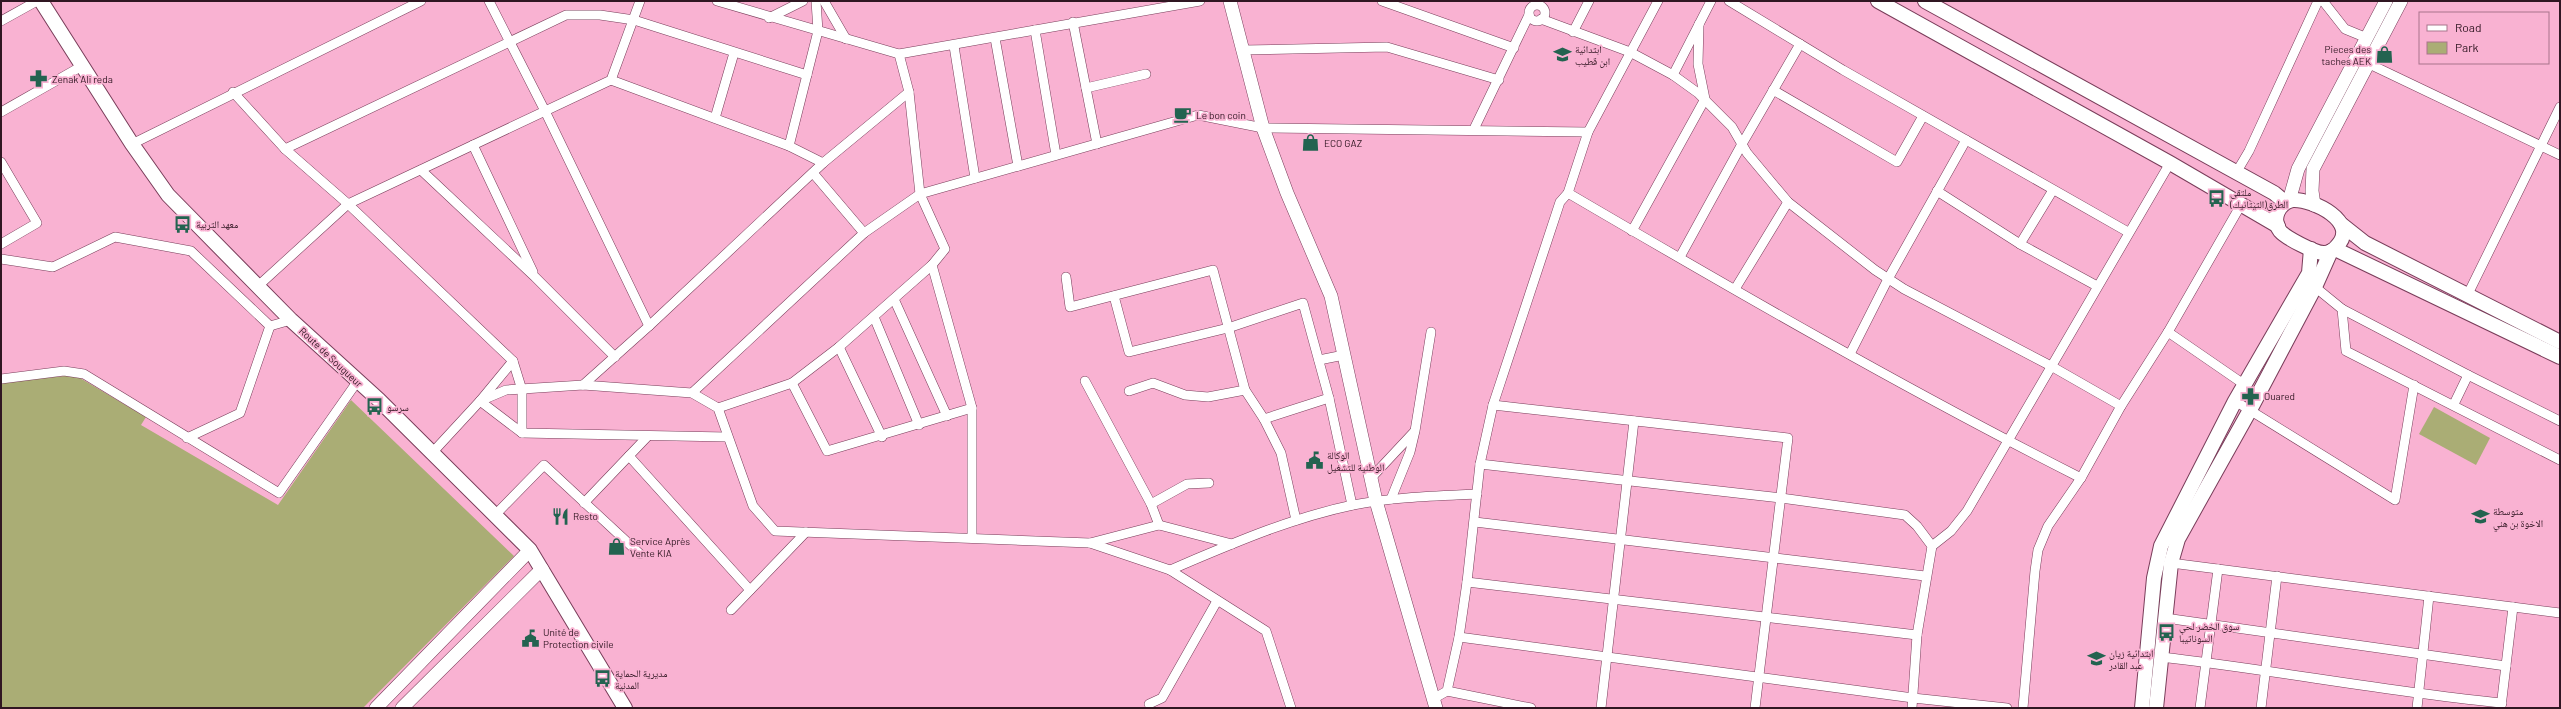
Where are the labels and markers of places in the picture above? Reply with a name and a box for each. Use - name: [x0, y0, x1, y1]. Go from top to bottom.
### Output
- place label: ابتدائية ابن قطيب: [1575, 43, 1610, 68]
- place label: Pieces des taches AEK: [2321, 43, 2371, 67]
- school or university icon: ابتدائية ابن قطيب: [1552, 45, 1572, 65]
- shop icon: Pieces des taches AEK: [2374, 45, 2394, 65]
- pharmacy icon: Zenak Ali reda: [29, 69, 49, 89]
- place label: Zenak Ali reda: [52, 73, 113, 85]
- cafe icon: Le bon coin: [1173, 105, 1193, 125]
- place label: Le bon coin: [1196, 109, 1246, 121]
- shop icon: ECO GAZ: [1301, 133, 1321, 153]
- place label: ECO GAZ: [1324, 137, 1362, 149]
- place label: ملتقى الطرق(التيتانيك): [2229, 186, 2288, 211]
- bus stop icon: ملتقى الطرق(التيتانيك): [2207, 188, 2227, 208]
- bus stop icon: معهد التربية: [173, 214, 193, 234]
- place label: معهد التربية: [196, 218, 239, 230]
- pharmacy icon: Ouared: [2241, 386, 2261, 406]
- place label: Ouared: [2264, 390, 2295, 402]
- bus stop icon: سرسو: [364, 397, 384, 417]
- place label: سرسو: [387, 401, 409, 413]
- place label: الوكالة الوطنية للتشغيل: [1327, 449, 1384, 474]
- public building icon: الوكالة الوطنية للتشغيل: [1304, 451, 1324, 471]
- place label: متوسطة الاخوة بن هني: [2493, 505, 2543, 532]
- restaurant icon: Resto: [550, 506, 570, 526]
- school or university icon: متوسطة الاخوة بن هني: [2470, 507, 2490, 527]
- place label: Resto: [573, 510, 598, 522]
- place label: Service Après Vente KIA: [630, 535, 690, 559]
- shop icon: Service Après Vente KIA: [607, 537, 627, 557]
- place label: سوق الخضر لحي السوناتيبا: [2179, 620, 2240, 644]
- bus stop icon: سوق الخضر لحي السوناتيبا: [2156, 622, 2176, 642]
- place label: Unité de Protection civile: [543, 626, 614, 650]
- public building icon: Unité de Protection civile: [520, 628, 540, 648]
- place label: ابتدائية زيان عبد القادر: [2108, 647, 2153, 671]
- school or university icon: ابتدائية زيان عبد القادر: [2086, 649, 2106, 669]
- place label: مديرية الحماية المدنية: [615, 667, 668, 691]
- bus stop icon: مديرية الحماية المدنية: [592, 669, 612, 689]

